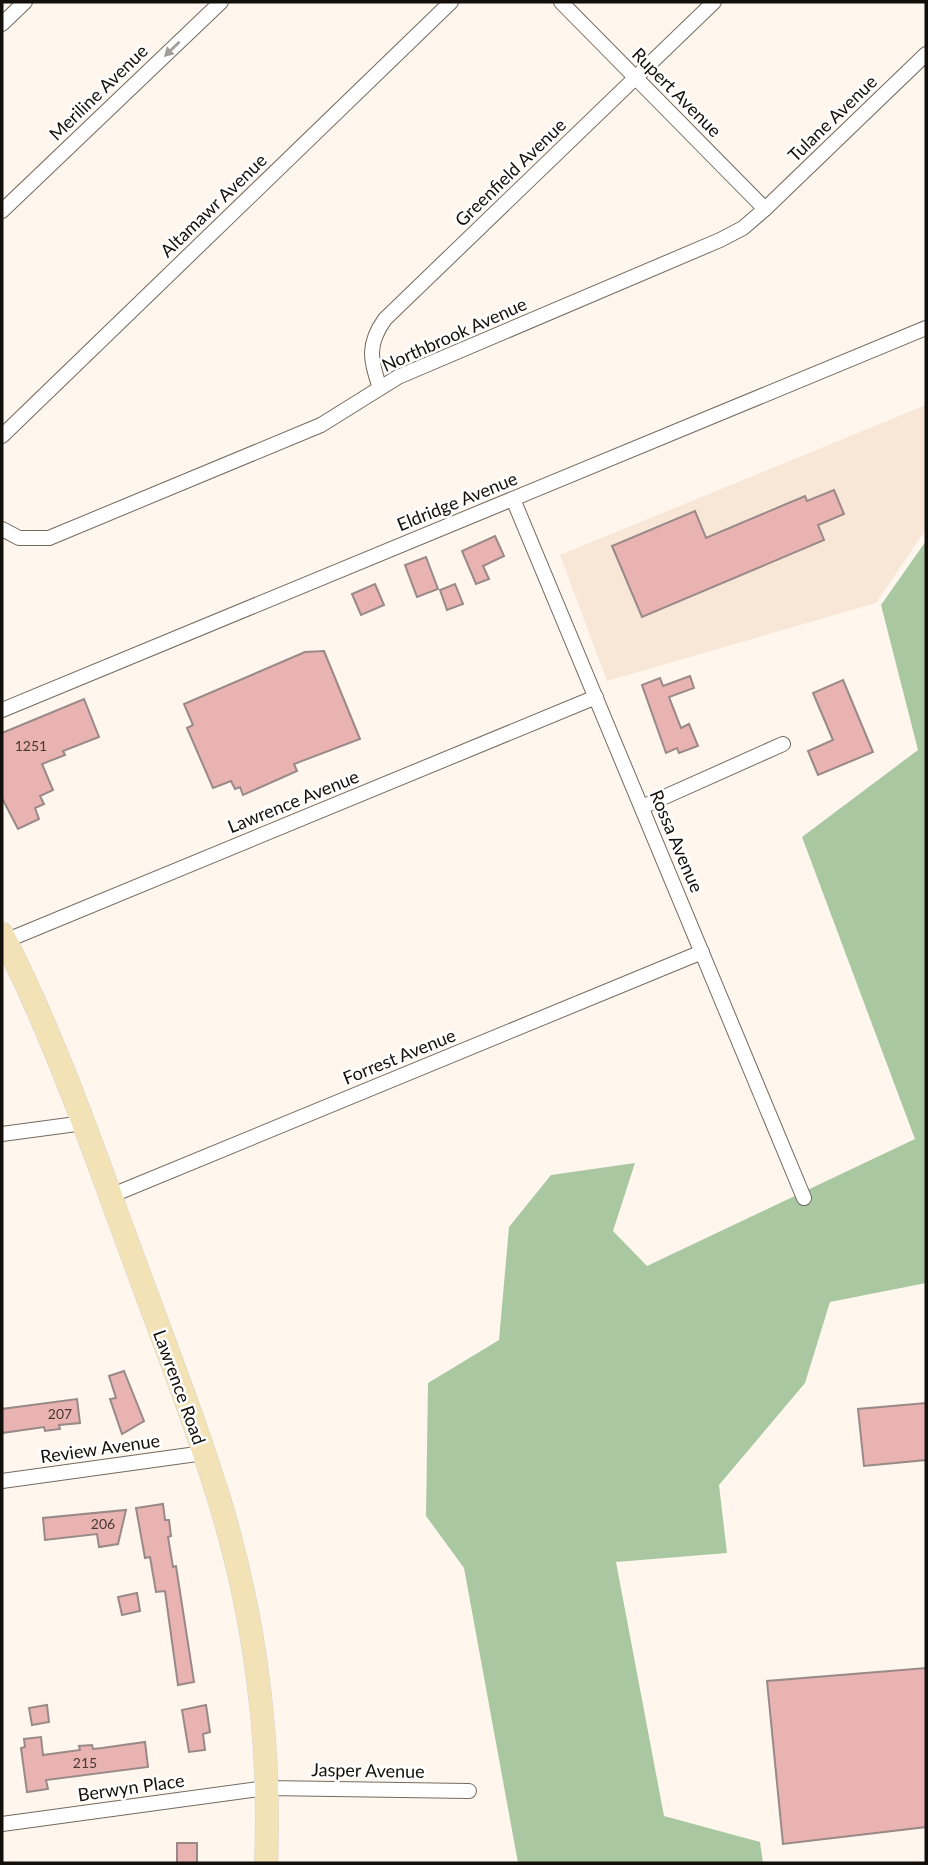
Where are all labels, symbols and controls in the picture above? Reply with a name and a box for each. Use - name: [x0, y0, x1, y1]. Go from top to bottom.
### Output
- street label: Meriline Avenue: [44, 39, 152, 145]
- one-way arrow: [164, 40, 181, 56]
- street label: Rupert Avenue: [628, 43, 726, 141]
- street label: Tulane Avenue: [783, 70, 881, 166]
- street label: Greenfield Avenue: [450, 113, 570, 231]
- street label: Altamawr Avenue: [155, 149, 271, 261]
- street label: Northbrook Avenue: [378, 292, 530, 376]
- street label: Eldridge Avenue: [394, 467, 520, 535]
- house number: 1251: [15, 737, 47, 754]
- street label: Lawrence Avenue: [224, 765, 362, 837]
- street label: Rossa Avenue: [646, 787, 708, 895]
- street label: Forrest Avenue: [339, 1023, 459, 1089]
- street label: Lawrence Road: [149, 1327, 211, 1447]
- house number: 207: [48, 1405, 72, 1422]
- street label: Review Avenue: [39, 1429, 161, 1467]
- house number: 206: [91, 1515, 115, 1532]
- house number: 215: [73, 1754, 97, 1771]
- street label: Jasper Avenue: [311, 1758, 425, 1782]
- street label: Berwyn Place: [76, 1769, 186, 1805]

